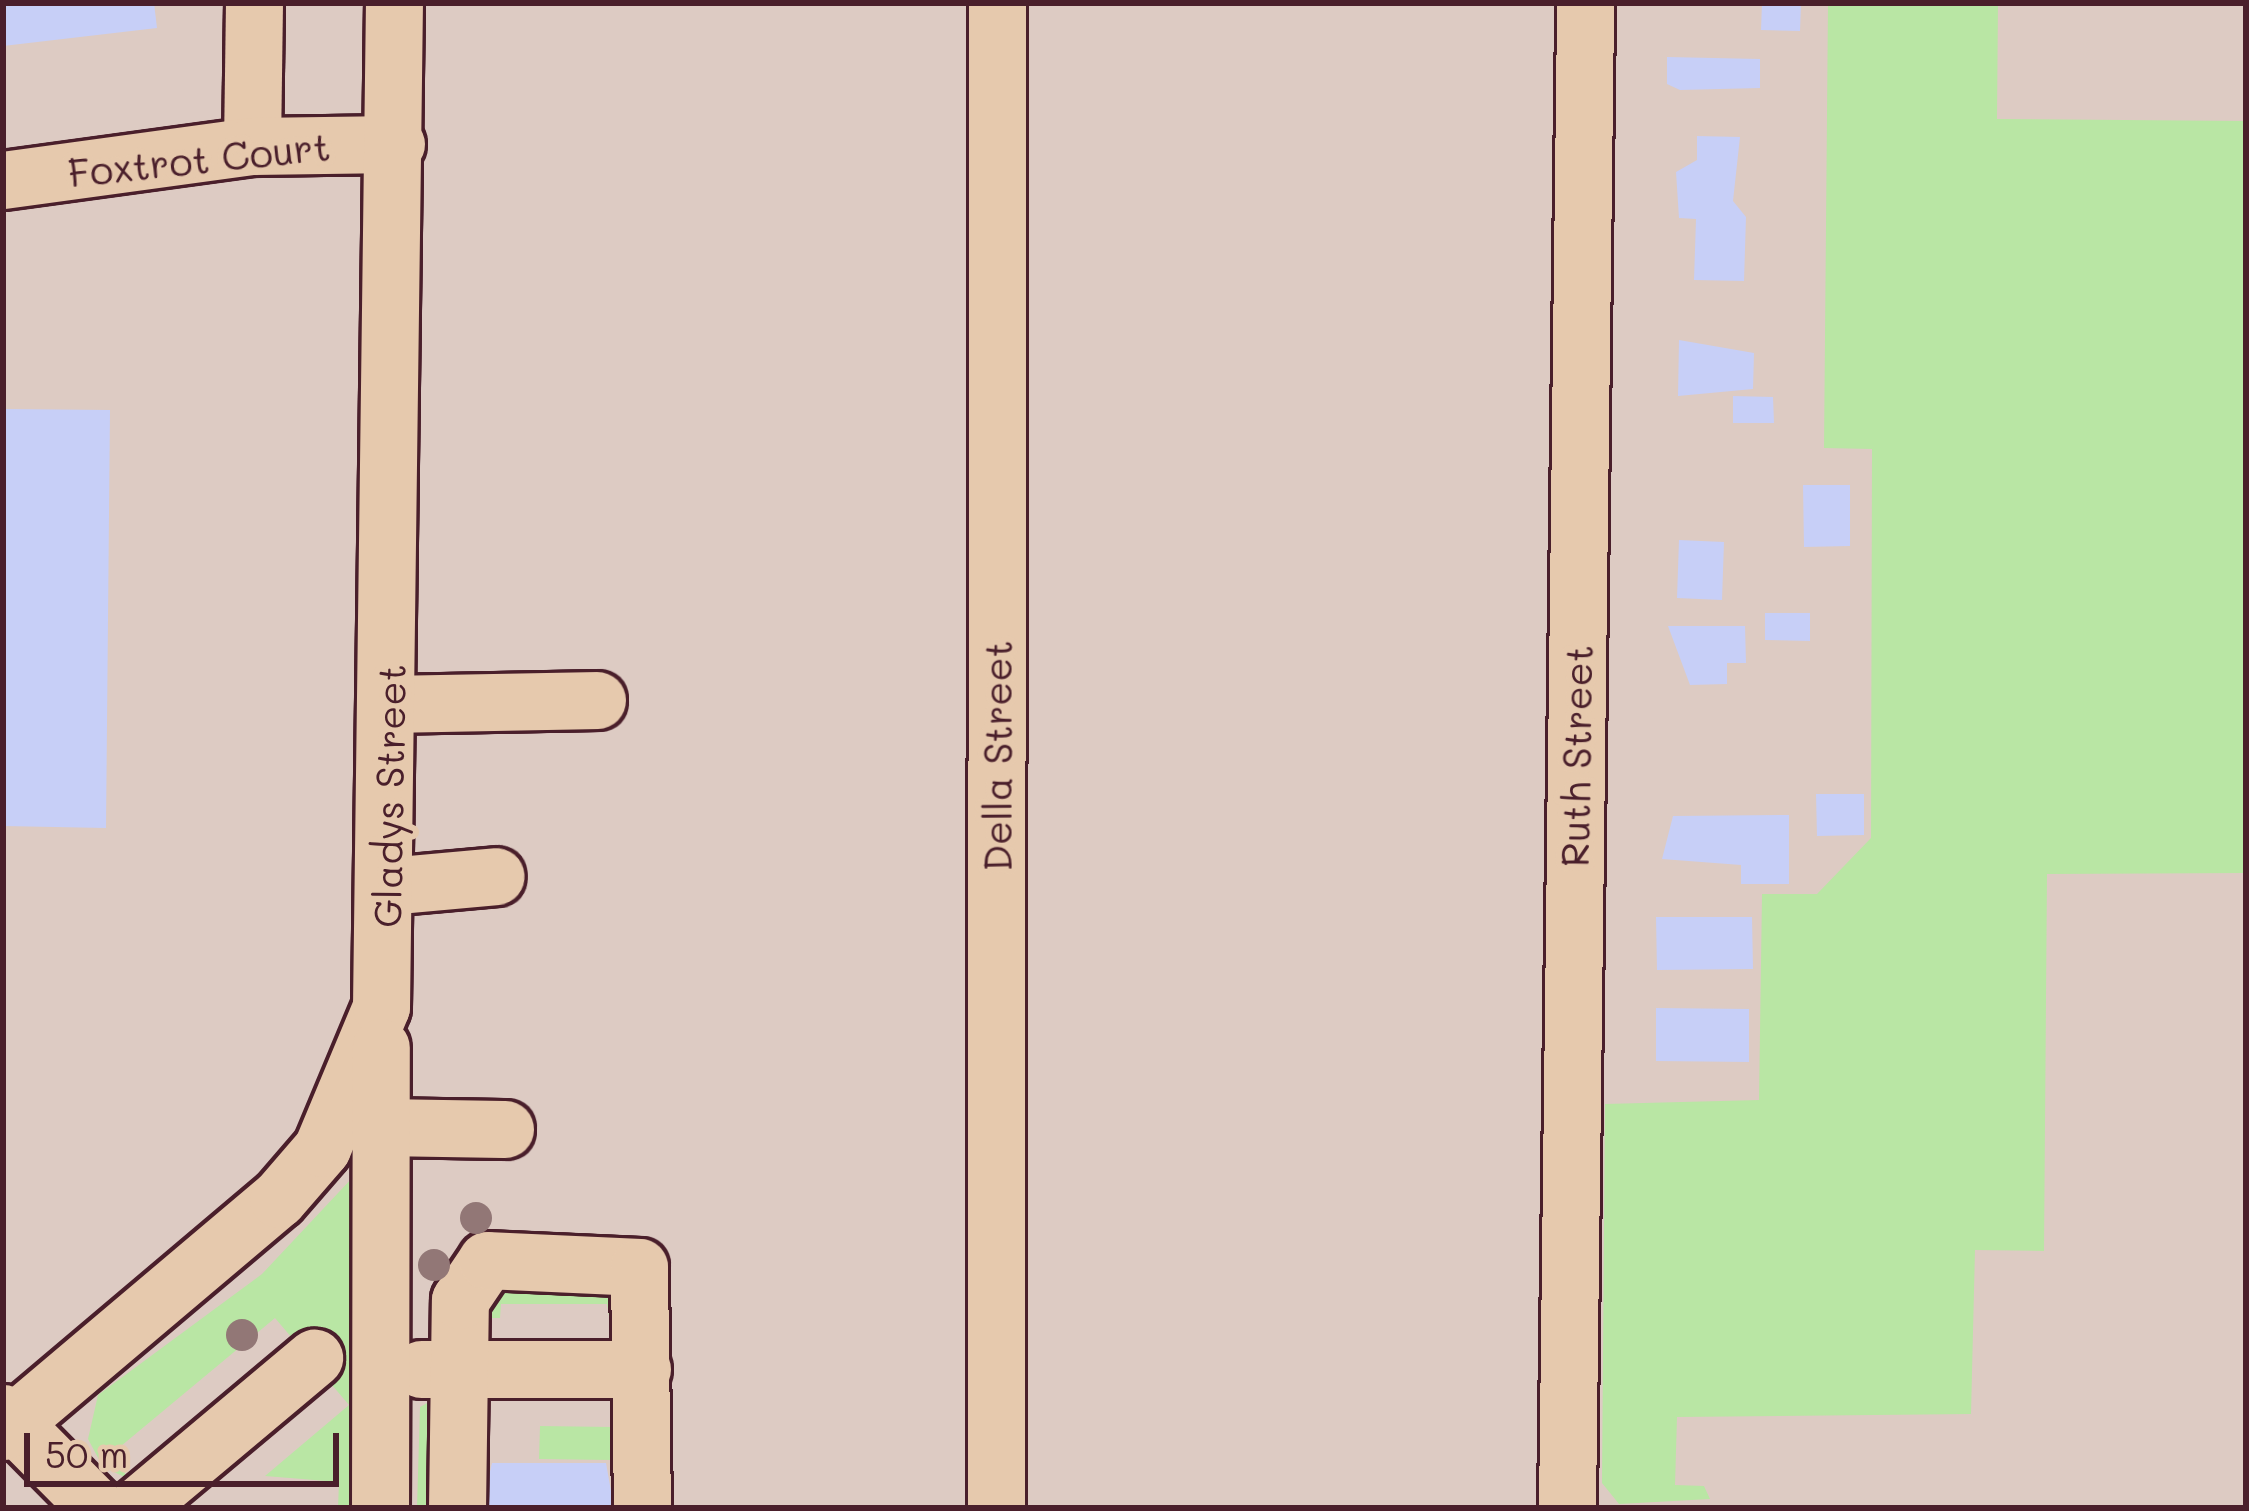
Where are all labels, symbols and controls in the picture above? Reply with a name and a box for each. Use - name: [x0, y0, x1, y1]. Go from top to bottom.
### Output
- street label: Foxtrot Court: [66, 122, 332, 196]
- street label: Della Street: [974, 640, 1020, 872]
- street label: Ruth Street: [1551, 645, 1601, 867]
- street label: Gladys Street: [363, 664, 415, 928]
- scale bar: [30, 1409, 345, 1483]
- text: 50 m: [45, 1430, 128, 1477]

